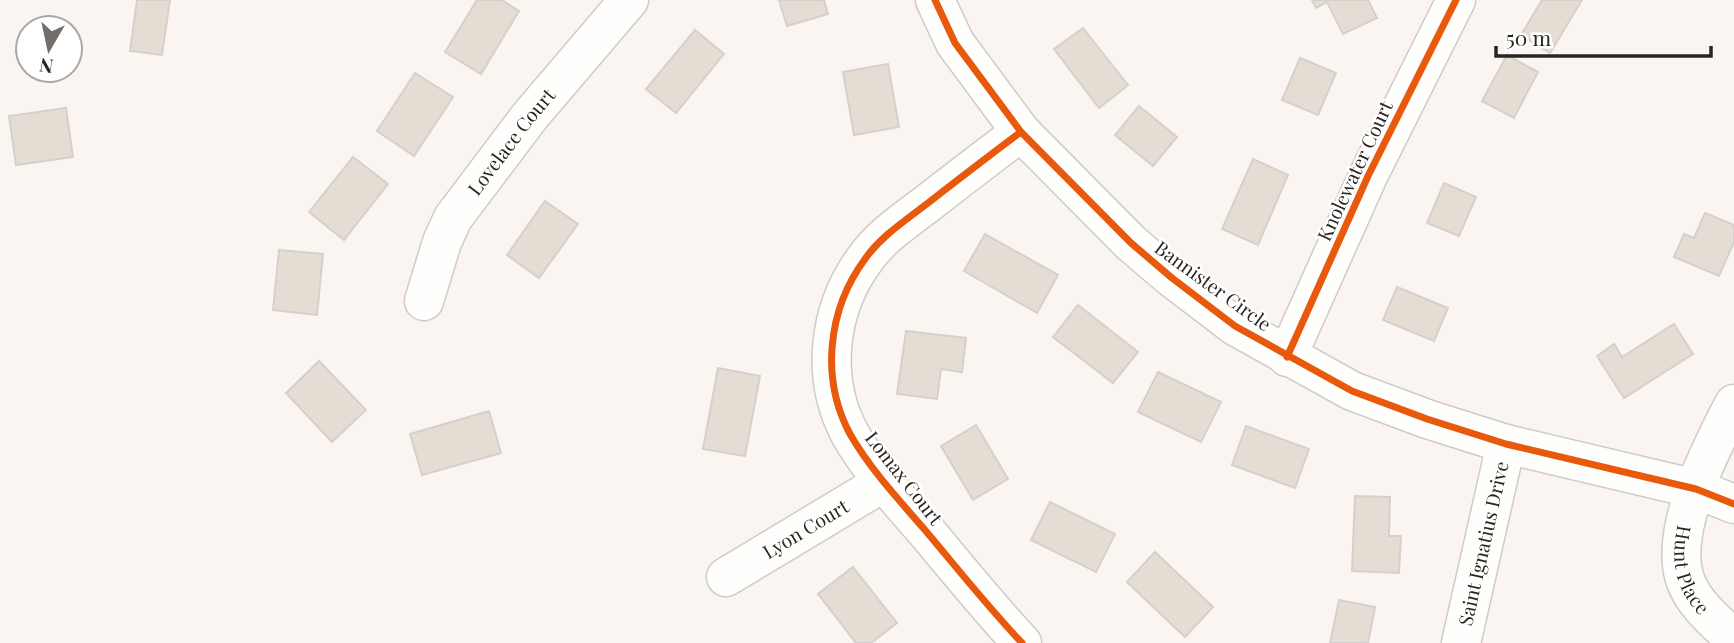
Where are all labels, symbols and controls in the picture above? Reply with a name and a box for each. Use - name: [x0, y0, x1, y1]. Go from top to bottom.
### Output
- north arrow: [14, 14, 84, 84]
- scale bar: [1496, 14, 1711, 58]
- text: 50 m: [1506, 23, 1552, 51]
- text: N: [37, 53, 55, 81]
- street label: Lovelace Court: [461, 82, 560, 200]
- street label: Knolewater Court: [1310, 96, 1398, 245]
- street label: Bannister Circle: [1150, 234, 1277, 336]
- street label: Lomax Court: [860, 425, 950, 530]
- street label: Saint Ignatius Drive: [1451, 458, 1514, 628]
- street label: Lyon Court: [757, 492, 853, 564]
- street label: Hunt Place: [1669, 524, 1716, 619]

